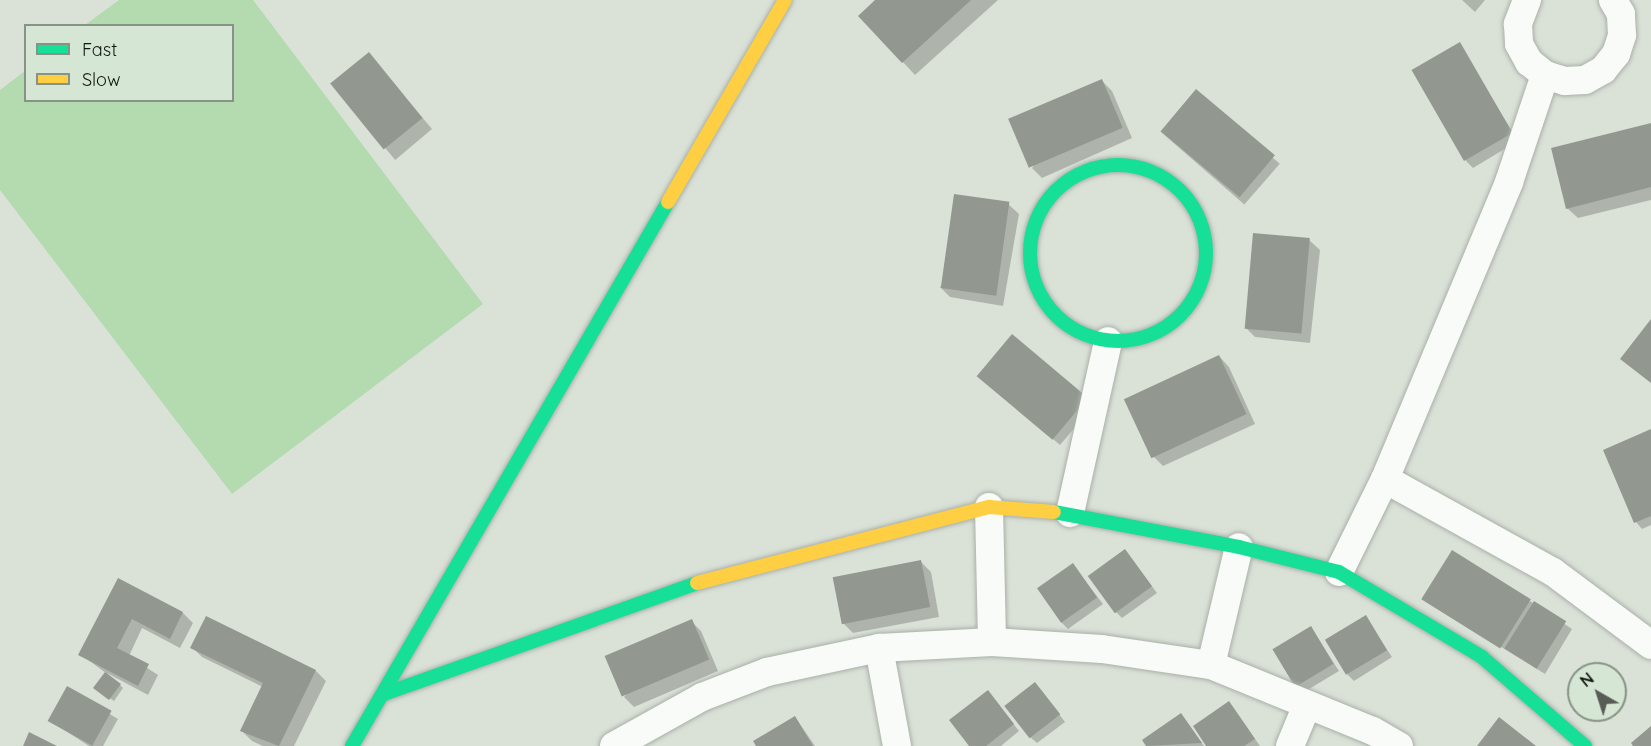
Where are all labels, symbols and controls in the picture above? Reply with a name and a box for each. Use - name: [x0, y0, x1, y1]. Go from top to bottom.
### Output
- legend: [24, 24, 234, 102]
- text: Fast: [82, 38, 117, 61]
- text: Slow: [82, 68, 120, 91]
- north arrow: [1567, 662, 1627, 722]
- text: N: [1576, 668, 1598, 691]

